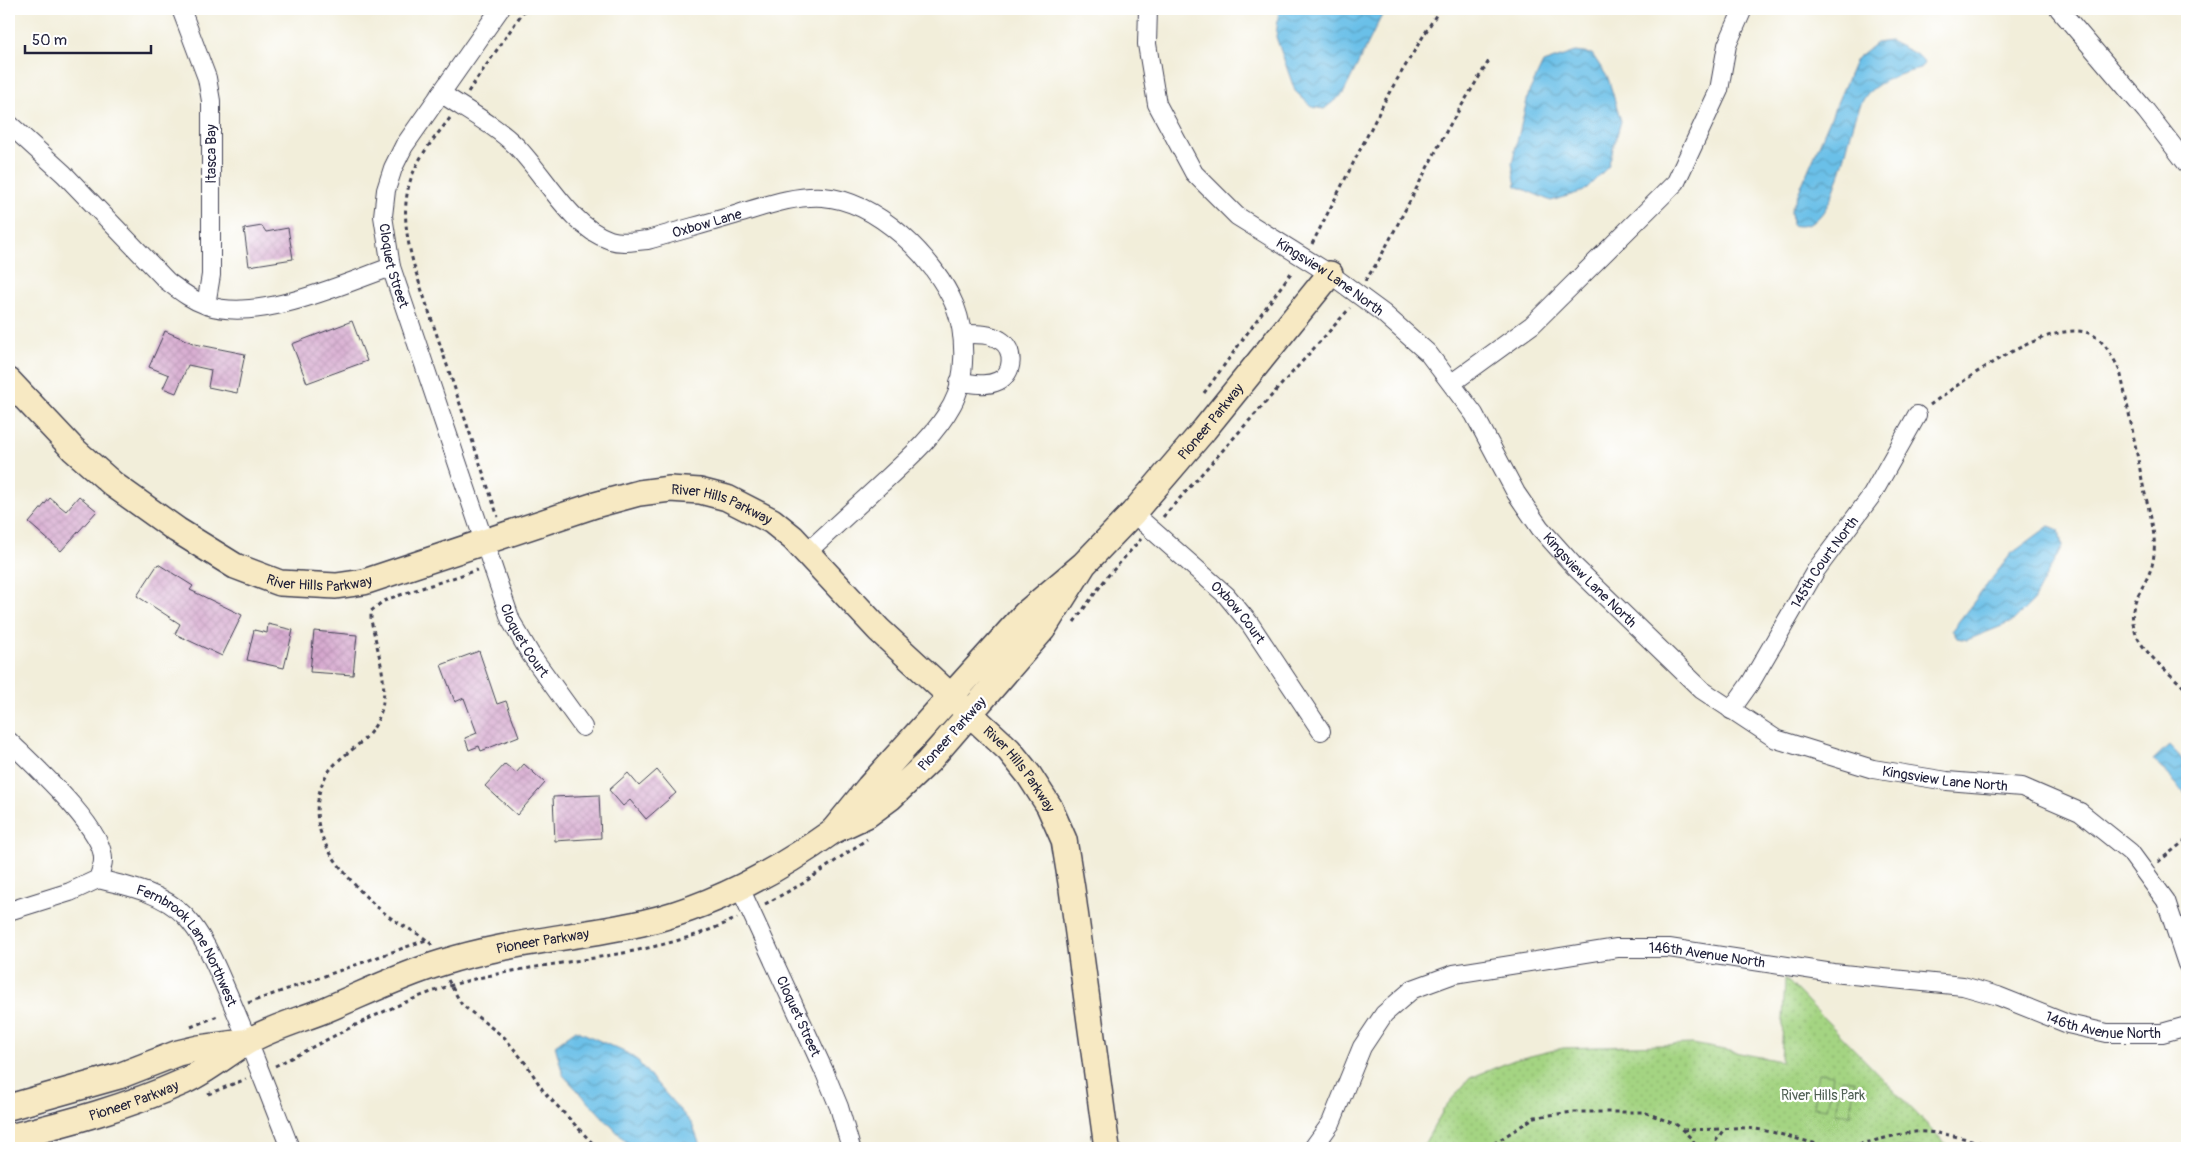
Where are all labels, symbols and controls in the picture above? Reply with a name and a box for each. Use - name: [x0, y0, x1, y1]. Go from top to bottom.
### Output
- scale bar: [25, 22, 151, 54]
- text: 50 m: [32, 31, 67, 50]
- street label: Itasca Bay: [203, 124, 220, 184]
- street label: Oxbow Lane: [670, 205, 744, 241]
- street label: Cloquet Street: [376, 222, 413, 310]
- street label: Kingsview Lane North: [1273, 234, 1387, 319]
- street label: Pioneer Parkway: [1174, 380, 1247, 463]
- street label: River Hills Parkway: [671, 481, 775, 528]
- street label: 145th Court North: [1787, 513, 1862, 611]
- street label: Kingsview Lane North: [1540, 529, 1640, 631]
- street label: River Hills Parkway: [264, 570, 374, 595]
- street label: Oxbow Court: [1207, 577, 1269, 647]
- street label: Cloquet Court: [497, 601, 553, 681]
- street label: Pioneer Parkway: [914, 693, 990, 775]
- street label: River Hills Parkway: [980, 722, 1059, 814]
- street label: Kingsview Lane North: [1881, 762, 2008, 794]
- street label: Fernbrook Lane Northwest: [134, 881, 241, 1009]
- street label: Pioneer Parkway: [495, 925, 590, 957]
- street label: 146th Avenue North: [1649, 940, 1766, 971]
- street label: Cloquet Street: [773, 973, 825, 1059]
- street label: 146th Avenue North: [2043, 1007, 2161, 1042]
- street label: Pioneer Parkway: [87, 1077, 181, 1124]
- park label: River Hills Park: [1781, 1087, 1865, 1104]

